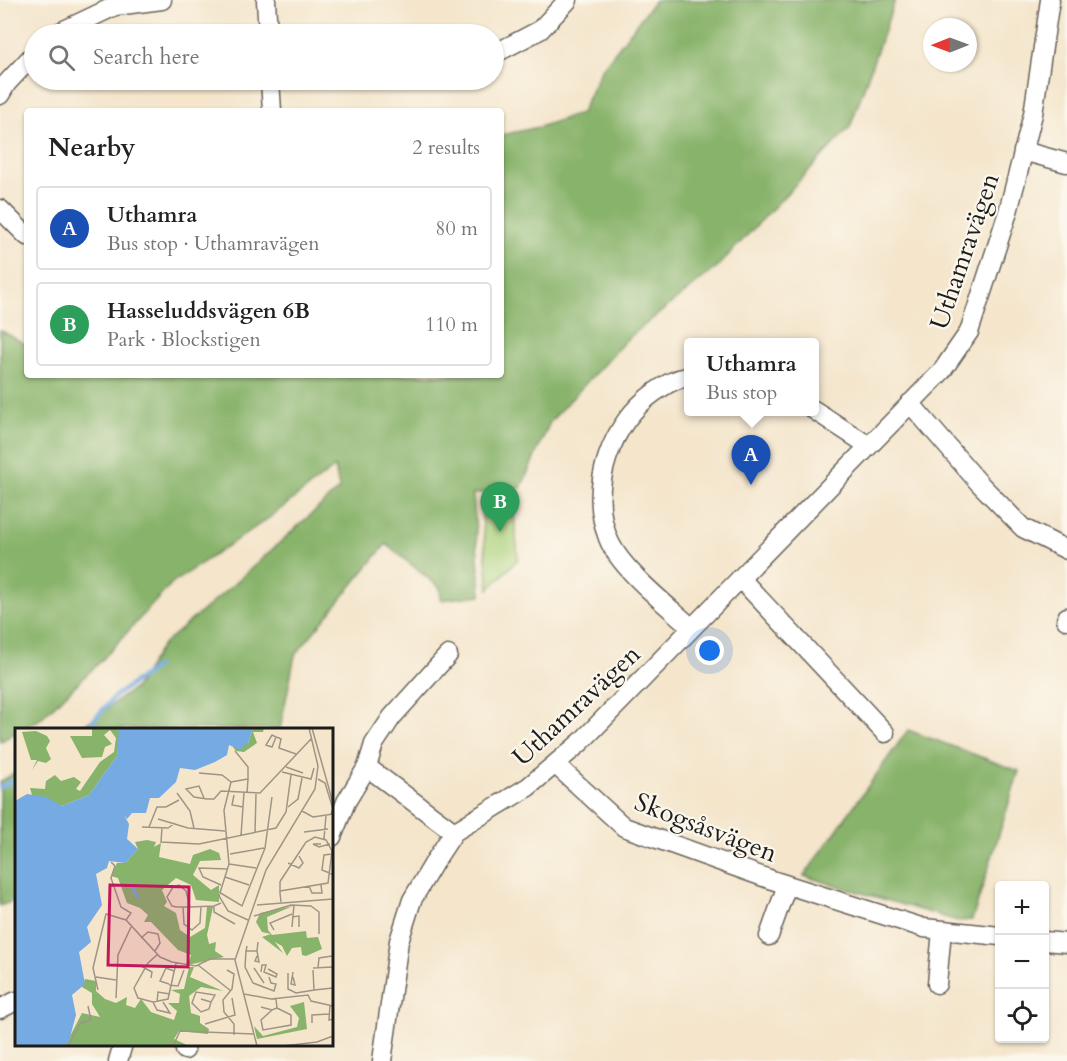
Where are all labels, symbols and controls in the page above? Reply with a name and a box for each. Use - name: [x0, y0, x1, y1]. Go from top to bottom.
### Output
- north arrow: [923, 18, 977, 72]
- search box: [24, 24, 504, 90]
- icon: search: [45, 41, 78, 74]
- text: Search here: [93, 42, 200, 72]
- text: Nearby: [48, 130, 136, 165]
- text: 2 results: [412, 134, 480, 161]
- street label: Uthamravägen: [921, 168, 1008, 334]
- text: Uthamra: [107, 200, 197, 230]
- text: A: [62, 215, 77, 242]
- text: 80 m: [435, 215, 478, 242]
- text: Bus stop · Uthamravägen: [107, 230, 320, 257]
- text: Hasseluddsvägen 6B: [107, 296, 310, 326]
- text: B: [62, 311, 77, 338]
- text: 110 m: [425, 311, 478, 338]
- text: Park · Blockstigen: [107, 326, 261, 353]
- popup: [684, 338, 819, 416]
- text: Uthamra: [706, 349, 797, 379]
- text: Bus stop: [706, 379, 777, 406]
- pin: A: [732, 436, 771, 485]
- pin: B: [480, 482, 520, 532]
- your location: [695, 636, 724, 665]
- street label: Uthamravägen: [505, 637, 648, 774]
- inset map: [15, 728, 333, 1046]
- street label: Skogsåsvägen: [630, 784, 782, 871]
- map controls: [995, 881, 1049, 1043]
- button: +: [995, 881, 1049, 935]
- button: −: [995, 935, 1049, 989]
- button: locate: [995, 989, 1049, 1043]

